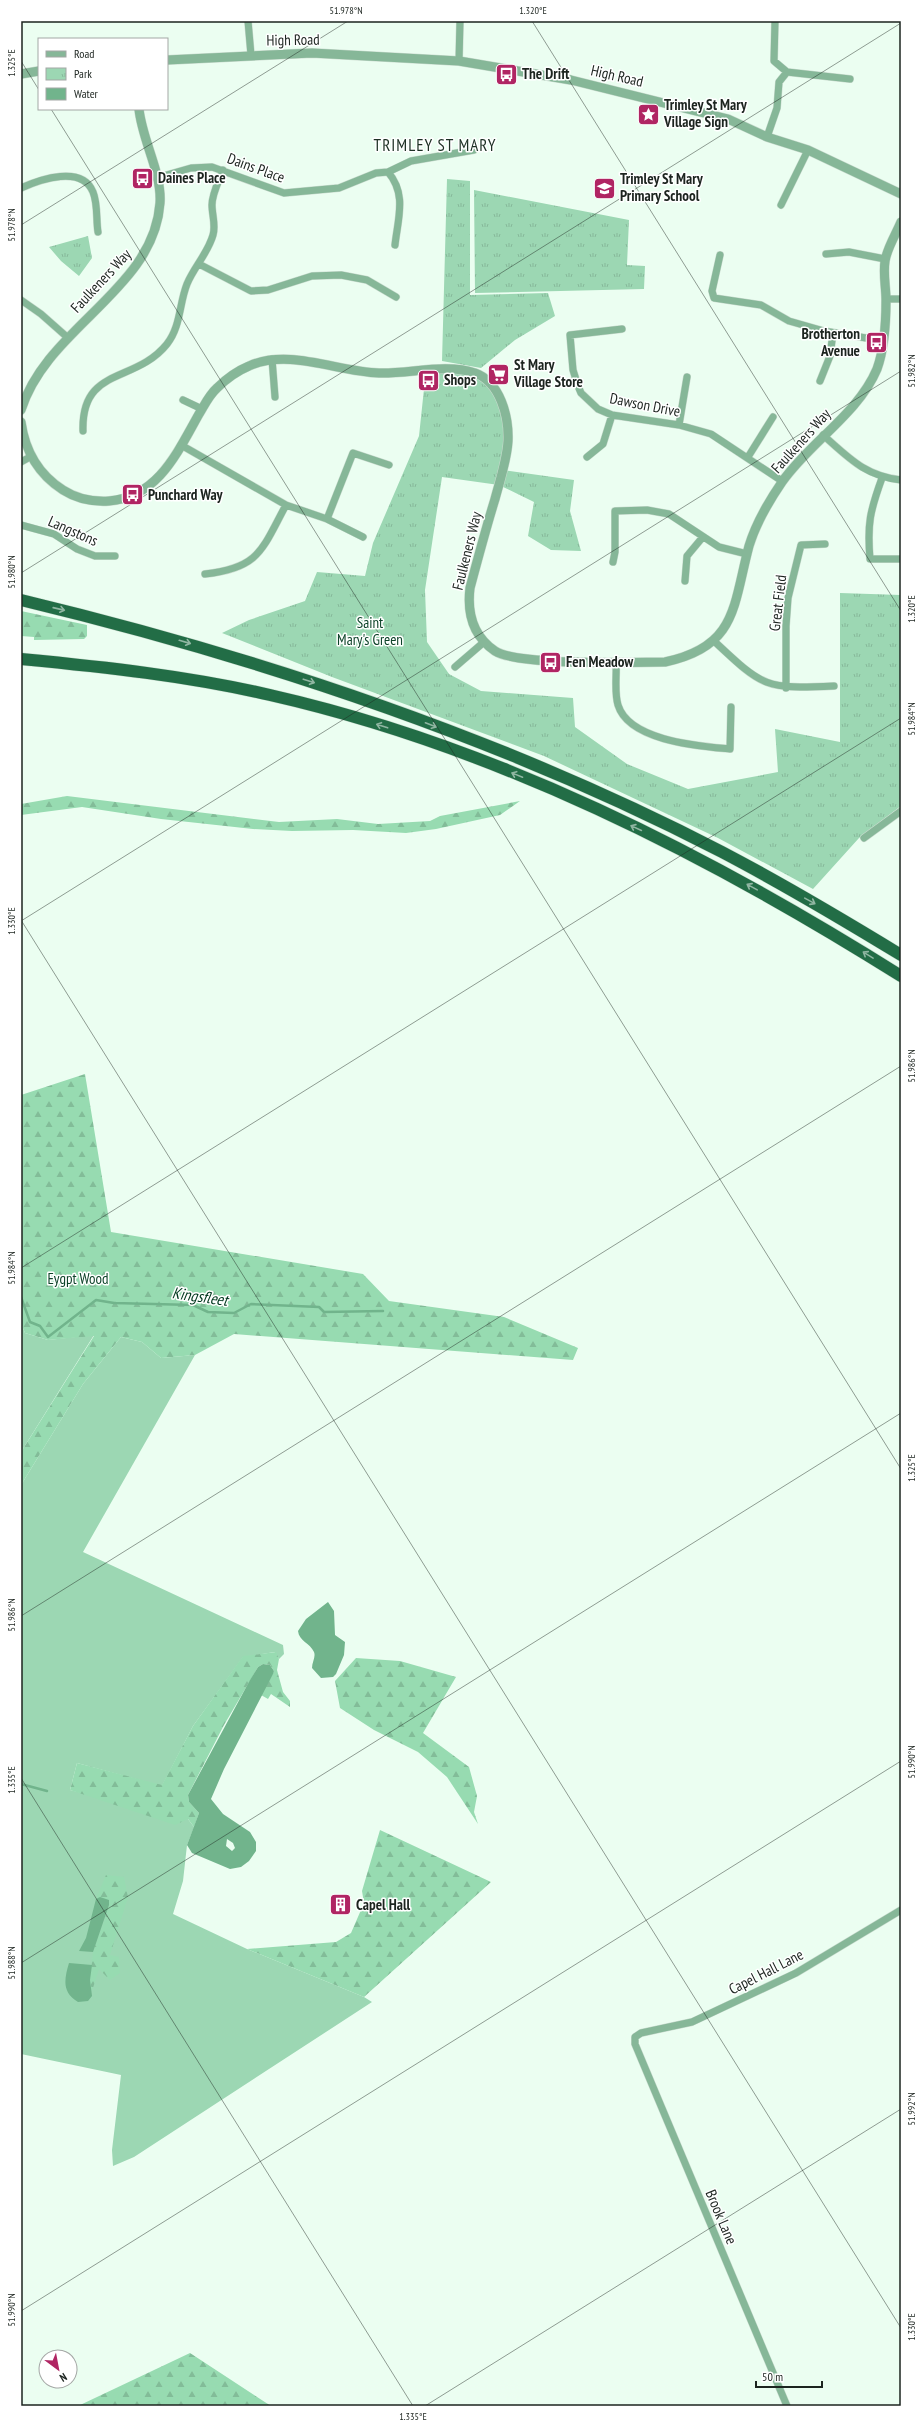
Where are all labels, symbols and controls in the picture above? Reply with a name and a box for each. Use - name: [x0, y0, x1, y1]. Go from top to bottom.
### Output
- text: 51.978°N: [329, 4, 363, 17]
- text: 1.320°E: [519, 4, 547, 17]
- street label: High Road: [266, 30, 320, 49]
- legend: [38, 38, 168, 110]
- text: Road: [74, 46, 94, 61]
- text: 1.325°E: [5, 49, 18, 77]
- street label: High Road: [589, 60, 645, 91]
- bus stop icon: The Drift: [493, 61, 519, 87]
- place label: The Drift: [522, 64, 570, 83]
- text: Park: [74, 66, 92, 81]
- text: Water: [74, 86, 99, 101]
- place label: Trimley St Mary Village Sign: [663, 95, 748, 131]
- place icon: Trimley St Mary Village Sign: [635, 101, 661, 127]
- district label: TRIMLEY ST MARY: [374, 134, 496, 156]
- street label: Dains Place: [225, 148, 287, 187]
- bus stop icon: Daines Place: [129, 165, 155, 191]
- place label: Daines Place: [158, 168, 226, 187]
- place label: Trimley St Mary Primary School: [620, 169, 704, 205]
- school or university icon: Trimley St Mary Primary School: [591, 175, 617, 201]
- text: 51.978°N: [5, 208, 18, 242]
- street label: Faulkeners Way: [66, 245, 135, 316]
- place label: Brotherton Avenue: [802, 324, 860, 360]
- bus stop icon: Brotherton Avenue: [863, 330, 889, 356]
- text: 51.982°N: [905, 354, 918, 388]
- place label: St Mary Village Store: [513, 355, 583, 391]
- supermarket icon: St Mary Village Store: [486, 361, 512, 387]
- bus stop icon: Shops: [416, 367, 442, 393]
- place label: Shops: [444, 370, 476, 389]
- street label: Dawson Drive: [608, 388, 682, 421]
- street label: Faulkeners Way: [767, 404, 835, 477]
- bus stop icon: Punchard Way: [119, 482, 145, 508]
- place label: Punchard Way: [148, 485, 224, 504]
- street label: Faulkeners Way: [448, 509, 486, 592]
- street label: Langstons: [45, 511, 101, 550]
- text: 51.980°N: [5, 555, 18, 589]
- street label: Great Field: [765, 574, 790, 632]
- text: 1.320°E: [905, 595, 918, 623]
- one-way arrow: [52, 606, 65, 613]
- park label: Saint Mary's Green: [337, 613, 403, 649]
- one-way arrow: [178, 639, 191, 646]
- bus stop icon: Fen Meadow: [538, 649, 564, 675]
- place label: Fen Meadow: [566, 652, 634, 671]
- one-way arrow: [302, 678, 315, 685]
- text: 51.984°N: [905, 702, 918, 736]
- one-way arrow: [425, 721, 437, 729]
- one-way arrow: [376, 722, 389, 729]
- one-way arrow: [512, 771, 524, 779]
- one-way arrow: [630, 824, 642, 831]
- one-way arrow: [746, 882, 758, 890]
- one-way arrow: [804, 898, 816, 905]
- text: 1.330°E: [5, 907, 18, 935]
- one-way arrow: [863, 951, 874, 959]
- text: 51.986°N: [905, 1049, 918, 1083]
- text: 51.984°N: [5, 1251, 18, 1285]
- park label: Eygpt Wood: [47, 1269, 109, 1288]
- water label: Kingsfleet: [171, 1282, 231, 1310]
- text: 1.325°E: [905, 1454, 918, 1482]
- text: 51.986°N: [5, 1598, 18, 1632]
- text: 51.990°N: [905, 1745, 918, 1779]
- text: 1.335°E: [5, 1766, 18, 1794]
- building icon: Capel Hall: [327, 1892, 353, 1918]
- place label: Capel Hall: [356, 1895, 411, 1914]
- street label: Capel Hall Lane: [725, 1945, 806, 1998]
- text: 51.988°N: [5, 1946, 18, 1980]
- text: 51.992°N: [905, 2092, 918, 2126]
- street label: Brook Lane: [701, 2187, 741, 2247]
- text: 51.990°N: [5, 2293, 18, 2327]
- text: 1.330°E: [905, 2313, 918, 2341]
- north arrow: [38, 2349, 78, 2389]
- scale bar: [756, 2363, 822, 2389]
- text: 50 m: [762, 2369, 783, 2384]
- text: N: [57, 2370, 70, 2385]
- text: 1.335°E: [399, 2410, 427, 2423]

